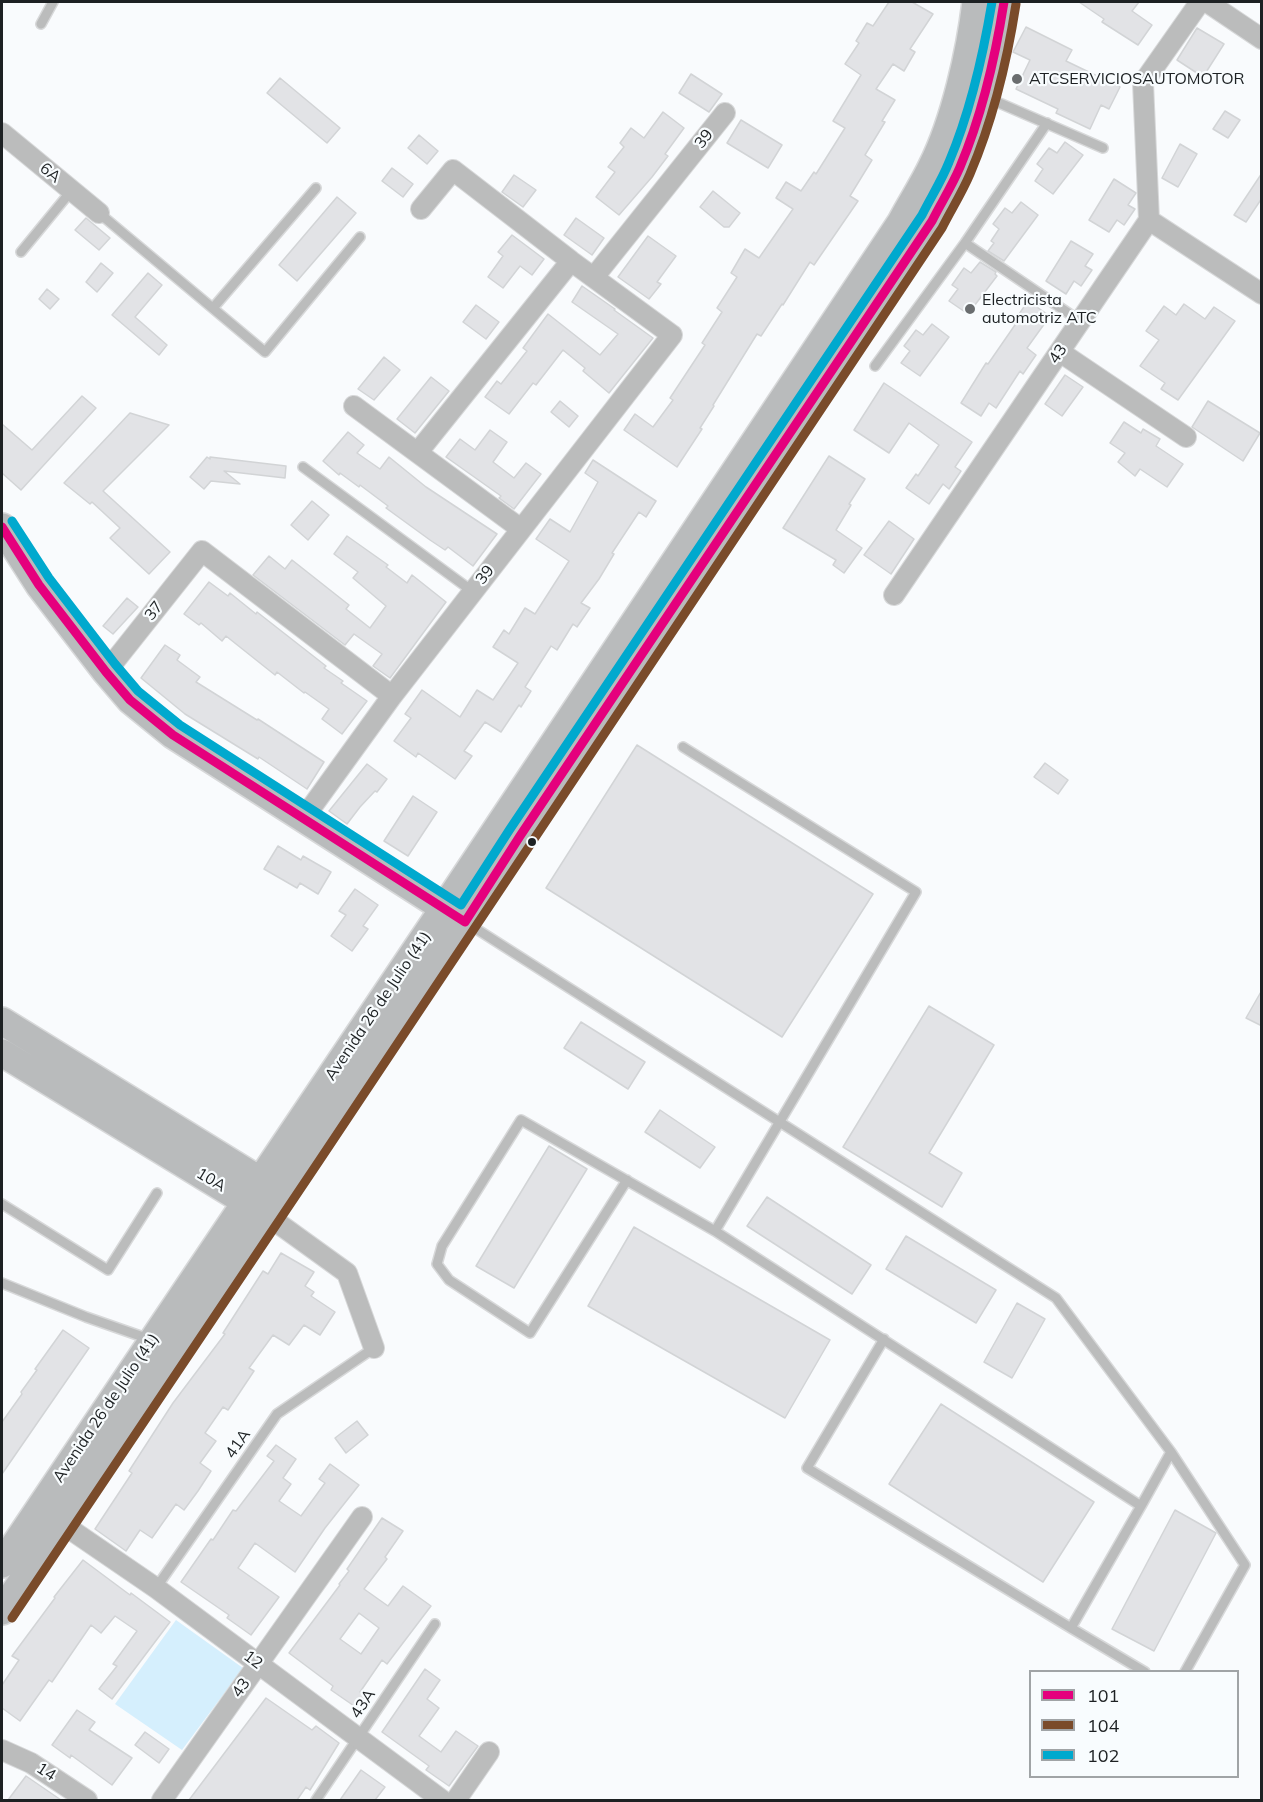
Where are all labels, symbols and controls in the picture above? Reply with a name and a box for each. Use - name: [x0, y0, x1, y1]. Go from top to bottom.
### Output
- place label: ATCSERVICIOSAUTOMOTOR: [1029, 69, 1245, 89]
- marker: ATCSERVICIOSAUTOMOTOR: [1010, 72, 1024, 86]
- street label: 39: [691, 126, 717, 152]
- street label: 6A: [36, 159, 64, 187]
- place label: Electricista automotriz ATC: [982, 290, 1097, 328]
- marker: Electricista automotriz ATC: [963, 302, 977, 316]
- street label: 43: [1045, 341, 1071, 367]
- street label: 39: [472, 562, 498, 588]
- street label: 37: [141, 598, 167, 624]
- unlabelled marker: [526, 836, 538, 848]
- street label: Avenida 26 de Julio (41): [321, 928, 435, 1084]
- street label: 10A: [193, 1164, 229, 1196]
- street label: Avenida 26 de Julio (41): [49, 1330, 163, 1486]
- street label: 41A: [221, 1426, 255, 1462]
- street label: 12: [240, 1647, 266, 1673]
- legend: [1029, 1670, 1239, 1778]
- street label: 43: [228, 1675, 254, 1701]
- text: 101: [1087, 1684, 1119, 1707]
- street label: 43A: [346, 1686, 380, 1722]
- text: 104: [1087, 1714, 1119, 1737]
- text: 102: [1087, 1744, 1119, 1767]
- street label: 14: [33, 1759, 59, 1785]

